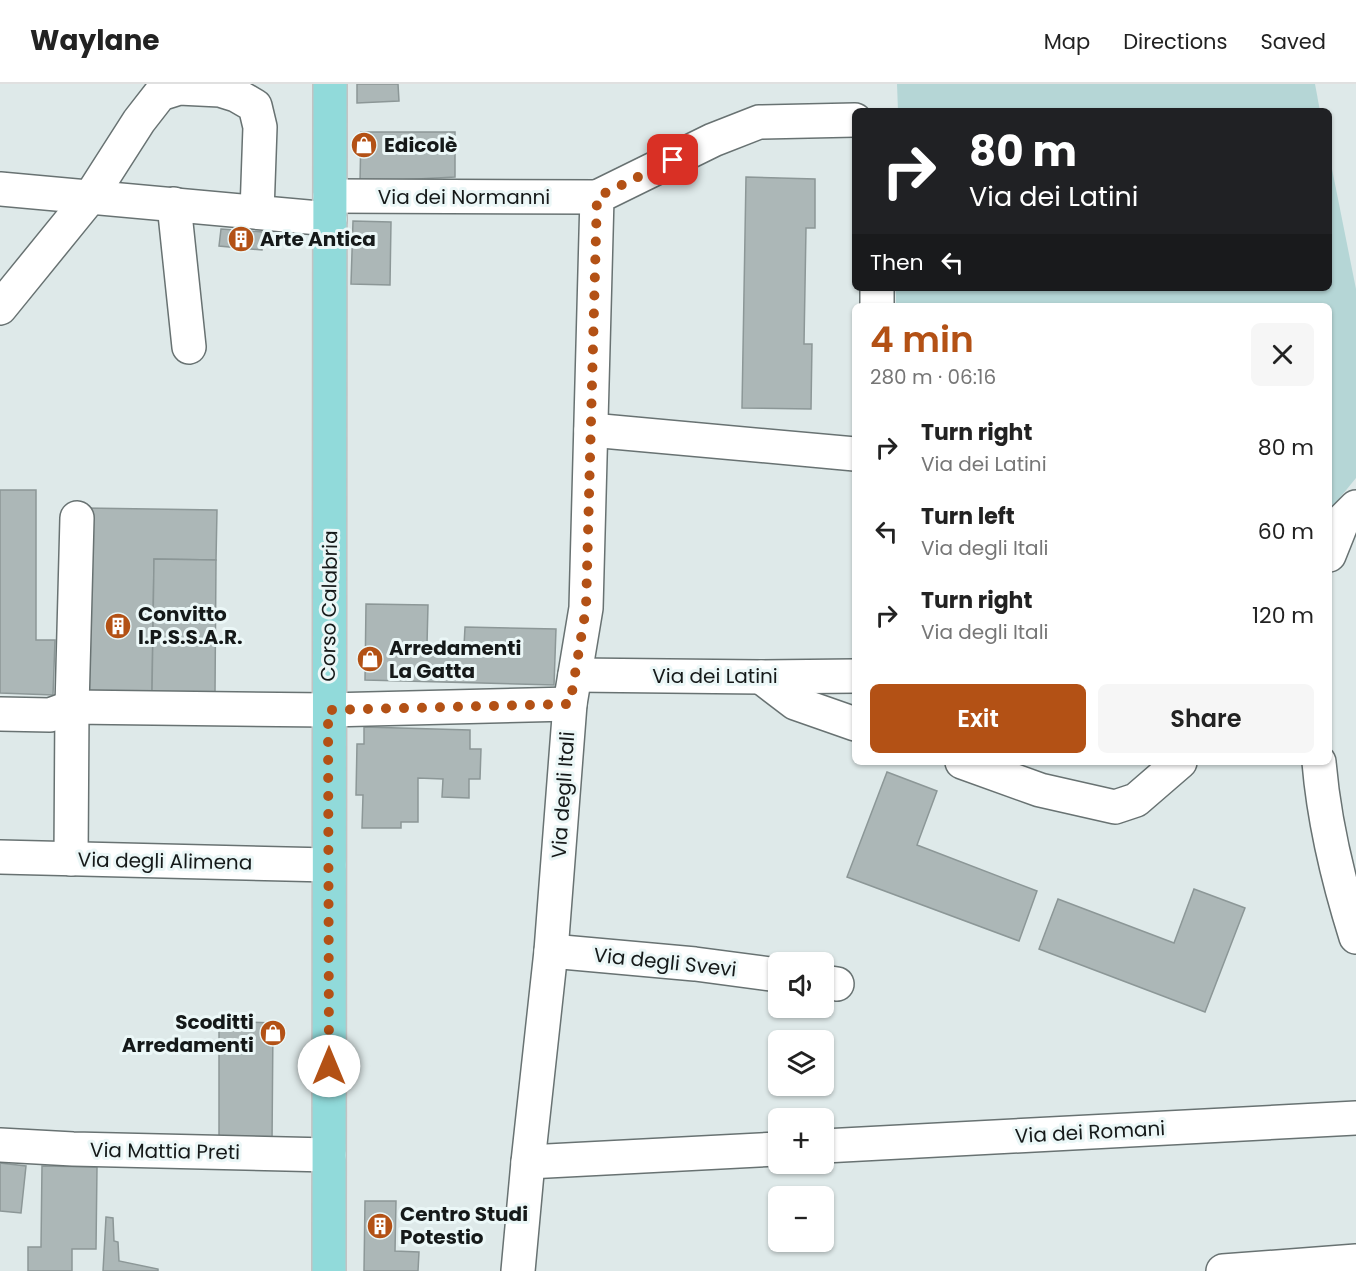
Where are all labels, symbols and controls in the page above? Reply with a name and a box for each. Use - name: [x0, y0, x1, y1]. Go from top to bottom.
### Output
- text: Waylane: [30, 21, 160, 60]
- text: Map: [1044, 27, 1090, 56]
- text: Directions: [1123, 27, 1227, 56]
- text: Saved: [1260, 27, 1326, 56]
- text: 80 m: [969, 122, 1077, 181]
- shop icon: Edicolè: [349, 130, 379, 160]
- place label: Edicolè: [384, 131, 457, 159]
- icon: right: [870, 132, 948, 210]
- pin: [647, 134, 698, 185]
- icon: arrive: [656, 143, 689, 176]
- text: Via dei Latini: [969, 178, 1139, 215]
- street label: Via dei Normanni: [378, 183, 550, 211]
- building icon: Arte Antica: [226, 224, 256, 254]
- place label: Arte Antica: [260, 225, 376, 253]
- icon: left: [936, 246, 969, 279]
- text: Then: [870, 247, 924, 278]
- text: 4 min: [870, 314, 974, 365]
- button: close: [1251, 323, 1314, 386]
- text: 280 m · 06:16: [870, 363, 996, 391]
- text: Turn right: [921, 417, 1032, 448]
- icon: right: [870, 431, 903, 464]
- text: 80 m: [1258, 432, 1314, 463]
- text: Via dei Latini: [921, 450, 1047, 478]
- text: Turn left: [921, 501, 1015, 532]
- icon: left: [870, 515, 903, 548]
- text: 60 m: [1258, 516, 1314, 547]
- street label: Corso Calabria: [314, 530, 344, 682]
- text: Via degli Itali: [921, 534, 1048, 562]
- text: Turn right: [921, 585, 1032, 616]
- icon: right: [870, 599, 903, 632]
- place label: Convitto I.P.S.S.A.R.: [138, 600, 243, 651]
- text: 120 m: [1252, 600, 1314, 631]
- building icon: Convitto I.P.S.S.A.R.: [103, 611, 133, 641]
- text: Via degli Itali: [921, 618, 1048, 646]
- place label: Arredamenti La Gatta: [389, 634, 521, 685]
- shop icon: Arredamenti La Gatta: [355, 644, 385, 674]
- street label: Via dei Latini: [652, 662, 778, 690]
- button: Exit: [870, 684, 1086, 753]
- button: Share: [1098, 684, 1314, 753]
- street label: Via degli Itali: [545, 730, 581, 860]
- street label: Via degli Alimena: [77, 845, 253, 877]
- street label: Via degli Svevi: [592, 941, 738, 983]
- map controls: [768, 952, 834, 1252]
- button: sound: [768, 952, 834, 1018]
- place label: Scoditti Arredamenti: [122, 1008, 254, 1059]
- shop icon: Scoditti Arredamenti: [258, 1018, 288, 1048]
- button: layers: [768, 1030, 834, 1096]
- position arrow: [297, 1034, 361, 1098]
- button: +: [768, 1108, 834, 1174]
- street label: Via dei Romani: [1014, 1114, 1166, 1150]
- street label: Via Mattia Preti: [90, 1136, 240, 1166]
- button: −: [768, 1186, 834, 1252]
- place label: Centro Studi Potestio: [400, 1200, 528, 1251]
- building icon: Centro Studi Potestio: [365, 1211, 395, 1241]

